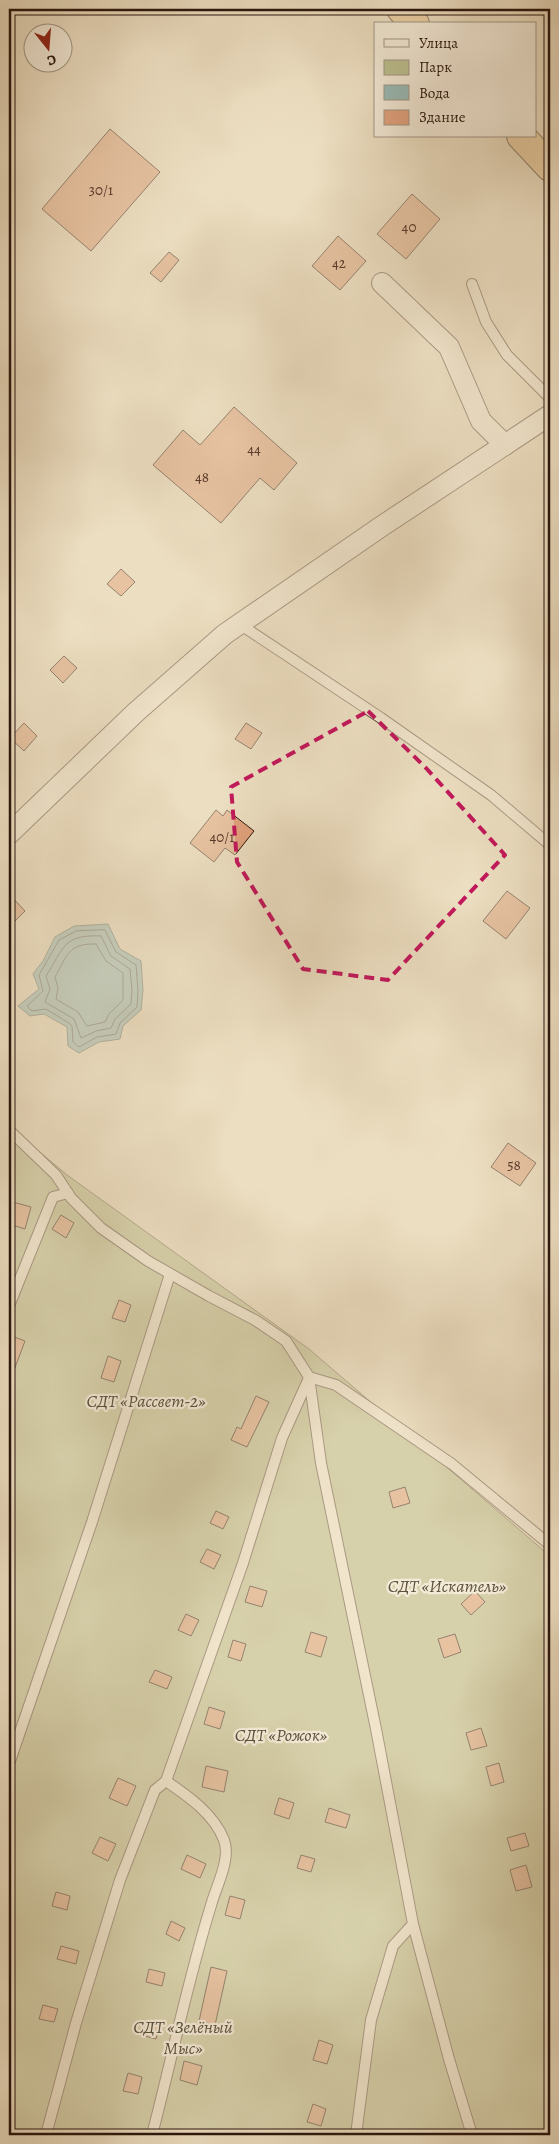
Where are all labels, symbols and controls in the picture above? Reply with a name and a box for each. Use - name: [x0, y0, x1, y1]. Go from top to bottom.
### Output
- north arrow: [22, 22, 72, 72]
- legend: [374, 22, 536, 138]
- text: Улица: [419, 33, 458, 53]
- text: С: [44, 50, 59, 70]
- text: Парк: [419, 57, 452, 77]
- text: Вода: [419, 83, 450, 103]
- text: Здание: [419, 107, 466, 127]
- house number: 30/1: [89, 180, 113, 200]
- house number: 40: [402, 217, 416, 237]
- house number: 42: [332, 253, 346, 273]
- house number: 44: [247, 439, 261, 459]
- house number: 48: [195, 467, 209, 487]
- house number: 40/1: [210, 827, 234, 847]
- house number: 58: [507, 1155, 521, 1175]
- park label: СДТ «Рассвет-2»: [86, 1389, 206, 1413]
- park label: СДТ «Искатель»: [388, 1574, 507, 1598]
- park label: СДТ «Рожок»: [235, 1723, 328, 1747]
- park label: СДТ «Зелёный Мыс»: [133, 2015, 233, 2060]

